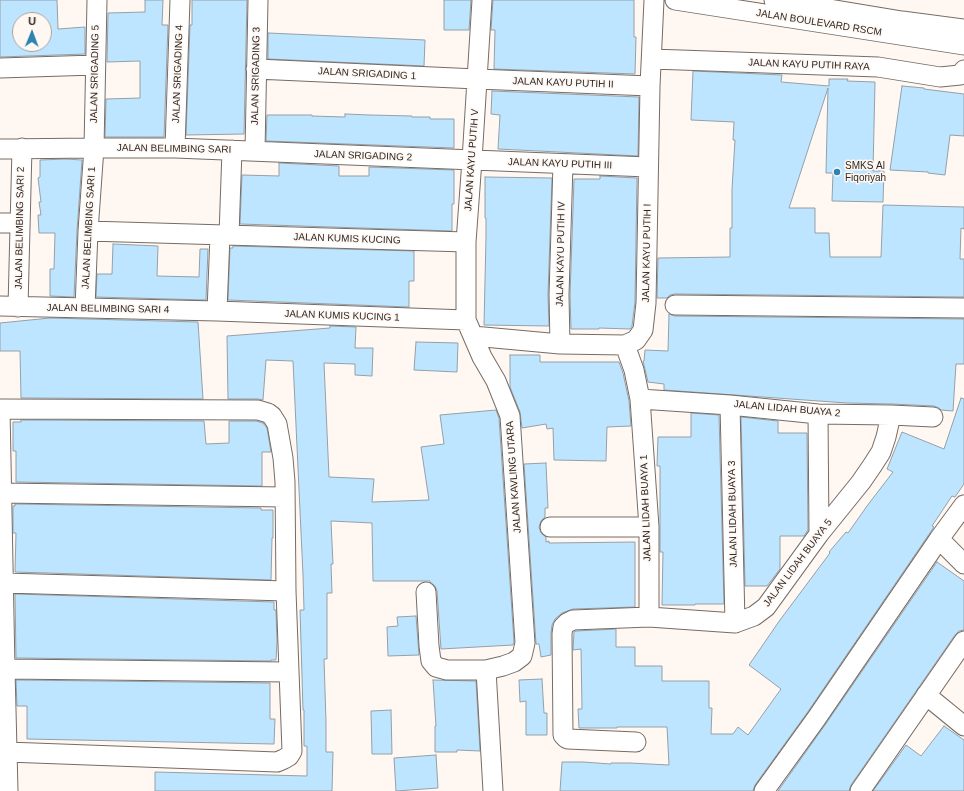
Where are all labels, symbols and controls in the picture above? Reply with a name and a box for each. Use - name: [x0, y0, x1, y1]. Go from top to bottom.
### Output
- street label: JALAN BOULEVARD RSCM: [755, 7, 883, 39]
- north arrow: [12, 12, 52, 52]
- text: U: [28, 15, 36, 27]
- street label: JALAN SRIGADING 5: [88, 25, 102, 123]
- street label: JALAN SRIGADING 4: [170, 25, 186, 123]
- street label: JALAN SRIGADING 3: [249, 27, 263, 125]
- street label: JALAN KAYU PUTIH RAYA: [748, 57, 870, 73]
- street label: JALAN SRIGADING 1: [318, 65, 416, 83]
- street label: JALAN KAYU PUTIH II: [512, 75, 614, 91]
- street label: JALAN KAYU PUTIH V: [462, 108, 482, 212]
- street label: JALAN BELIMBING SARI: [117, 142, 231, 156]
- street label: JALAN SRIGADING 2: [314, 148, 412, 164]
- street label: JALAN KAYU PUTIH III: [508, 156, 612, 172]
- place label: SMKS Al Fiqoriyah: [845, 160, 886, 184]
- street label: JALAN BELIMBING SARI 2: [13, 166, 27, 290]
- street label: JALAN BELIMBING SARI 1: [80, 166, 98, 290]
- marker: SMKS Al Fiqoriyah: [832, 167, 842, 177]
- street label: JALAN KAYU PUTIH IV: [554, 201, 568, 307]
- street label: JALAN KAYU PUTIH I: [640, 204, 654, 302]
- street label: JALAN KUMIS KUCING: [293, 231, 401, 247]
- street label: JALAN BELIMBING SARI 4: [46, 302, 170, 316]
- street label: JALAN KUMIS KUCING 1: [284, 308, 400, 324]
- street label: JALAN LIDAH BUAYA 2: [733, 398, 841, 420]
- street label: JALAN KAVLING UTARA: [504, 421, 524, 533]
- street label: JALAN LIDAH BUAYA 1: [638, 454, 654, 562]
- street label: JALAN LIDAH BUAYA 3: [726, 460, 740, 568]
- street label: JALAN LIDAH BUAYA 5: [761, 517, 835, 609]

